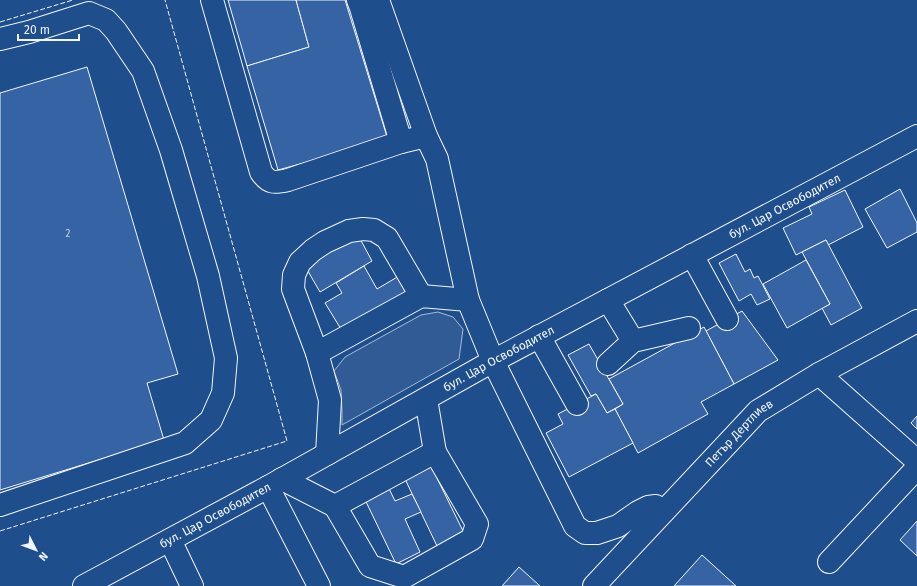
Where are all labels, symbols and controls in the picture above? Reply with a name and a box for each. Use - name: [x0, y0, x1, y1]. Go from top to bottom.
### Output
- scale bar: [18, 16, 79, 42]
- text: 20 m: [24, 23, 50, 37]
- street label: бул. Цар Освободител: [726, 171, 843, 242]
- house number: 2: [66, 228, 71, 240]
- street label: бул. Цар Освободител: [441, 323, 557, 395]
- street label: Петър Дертлиев: [702, 396, 776, 470]
- street label: бул. Цар Освободител: [157, 480, 273, 551]
- north arrow: [16, 530, 56, 570]
- text: N: [36, 549, 50, 563]

